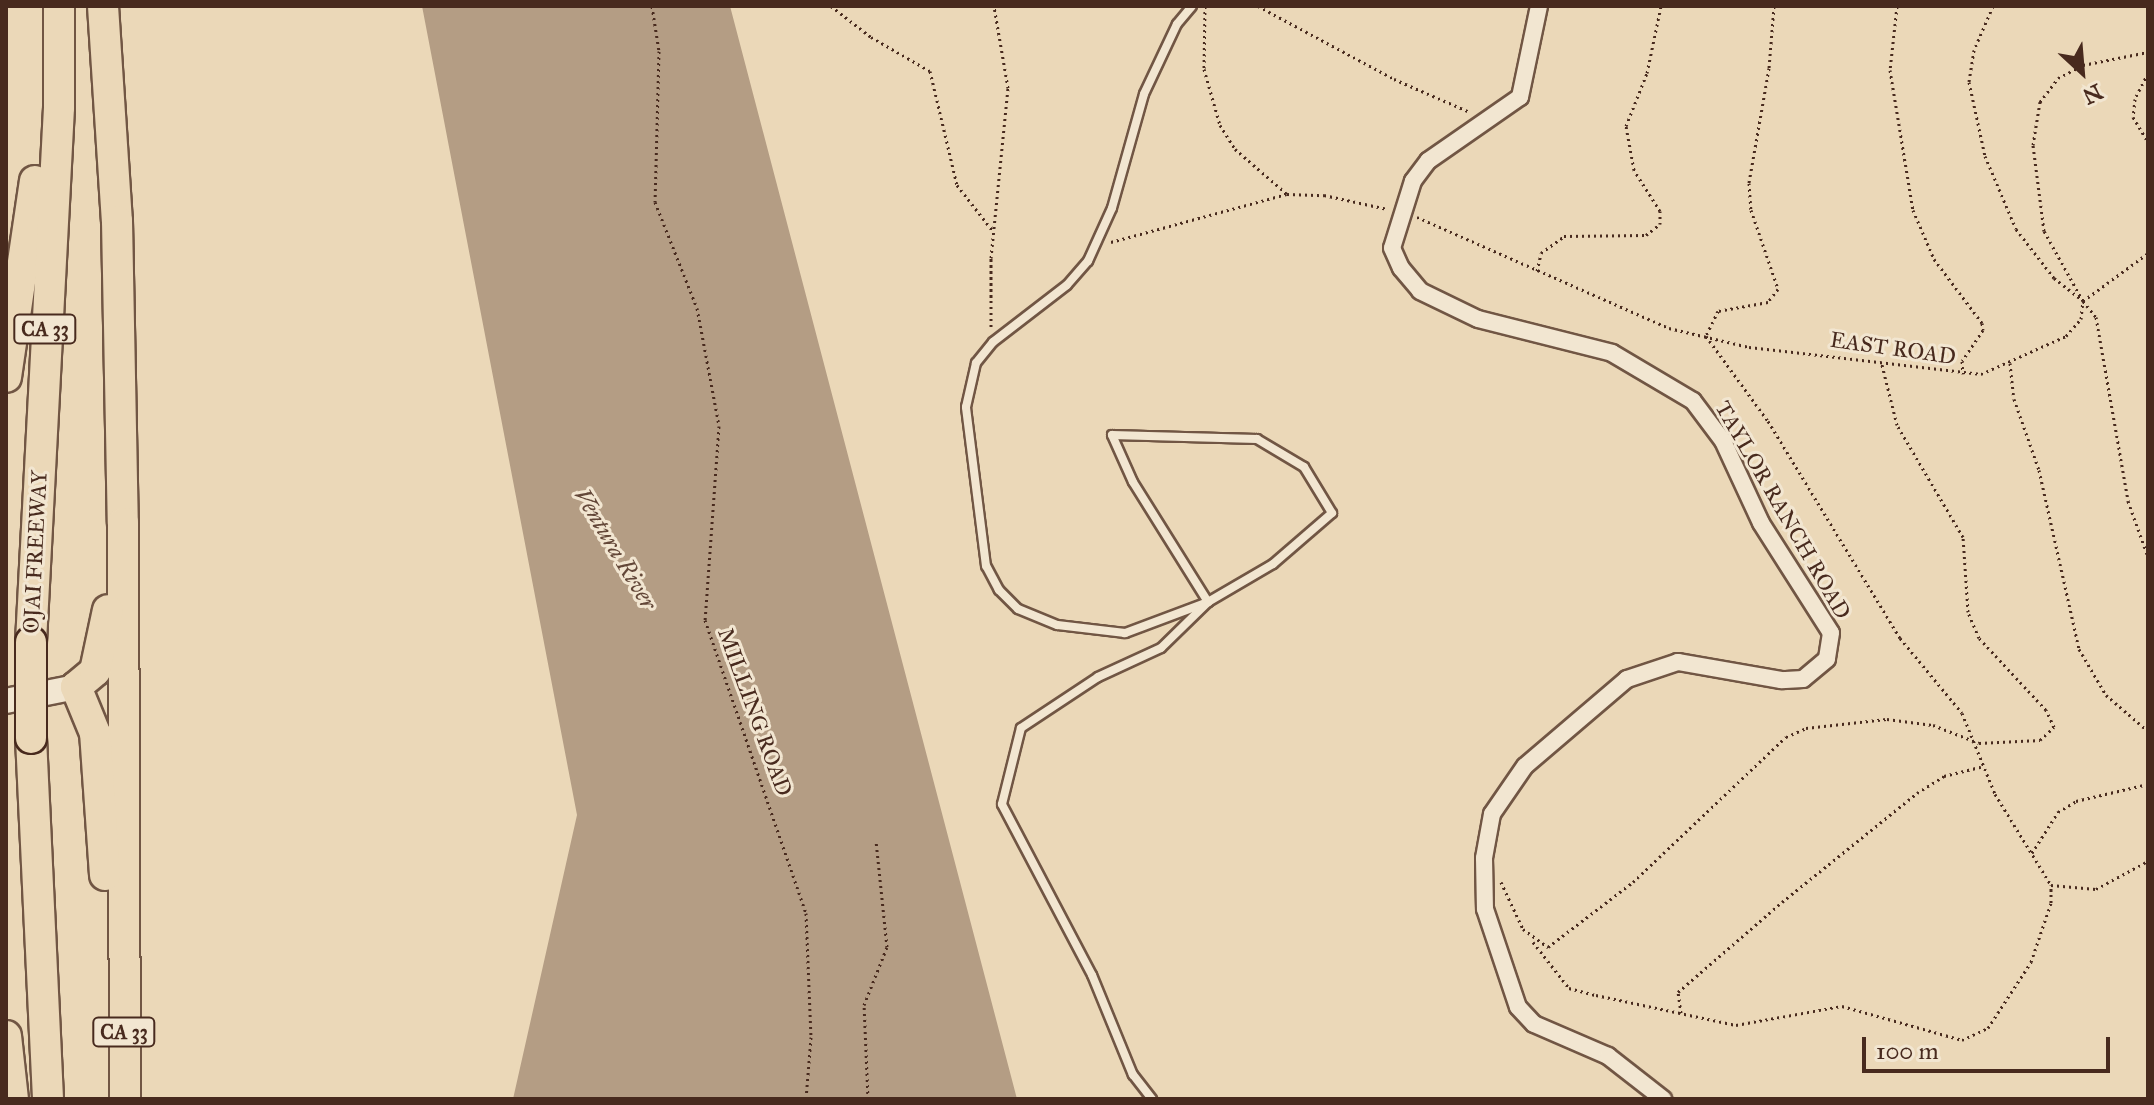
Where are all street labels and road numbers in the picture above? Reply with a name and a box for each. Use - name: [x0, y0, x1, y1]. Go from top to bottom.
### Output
- road number: CA 33: [13, 313, 77, 345]
- street label: EAST ROAD: [1828, 326, 1958, 370]
- street label: TAYLOR RANCH ROAD: [1710, 396, 1856, 624]
- street label: OJAI FREEWAY: [18, 470, 52, 634]
- street label: MILLING ROAD: [712, 624, 798, 800]
- road number: CA 33: [92, 1016, 156, 1048]

